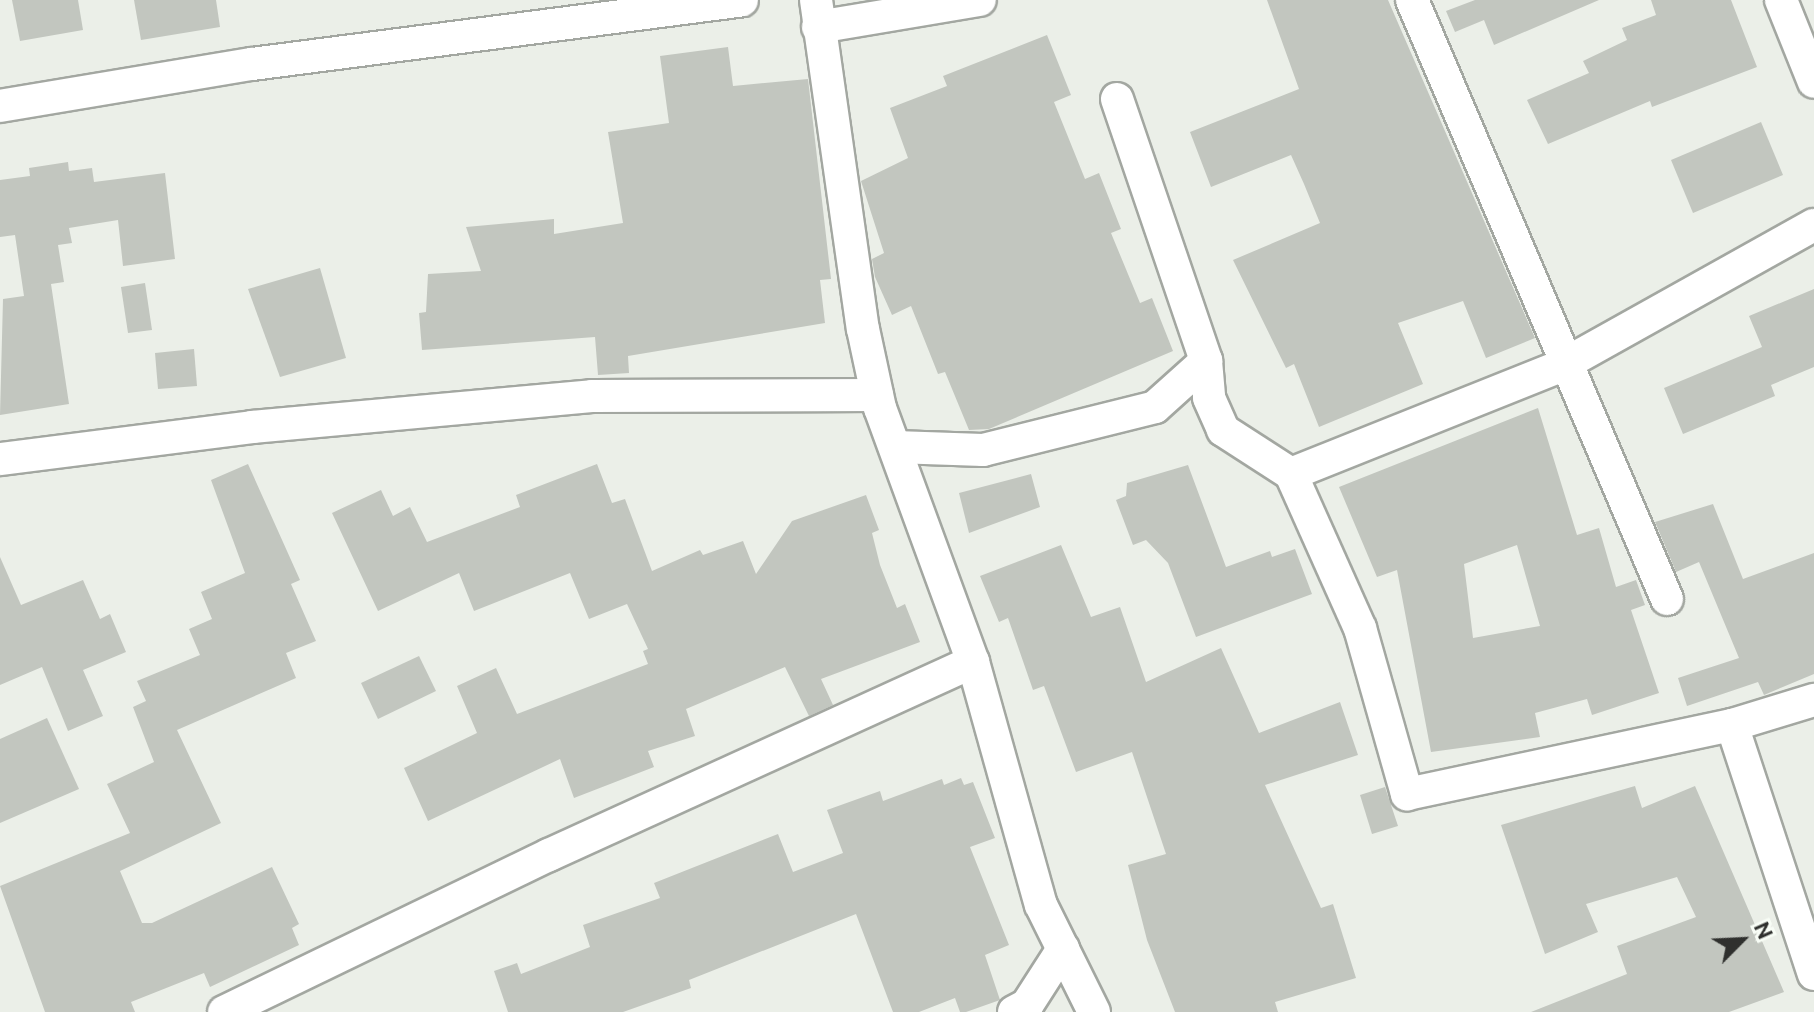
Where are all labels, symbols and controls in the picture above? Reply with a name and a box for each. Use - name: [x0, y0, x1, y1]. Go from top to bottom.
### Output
- north arrow: [1702, 900, 1782, 980]
- text: N: [1750, 917, 1779, 943]

